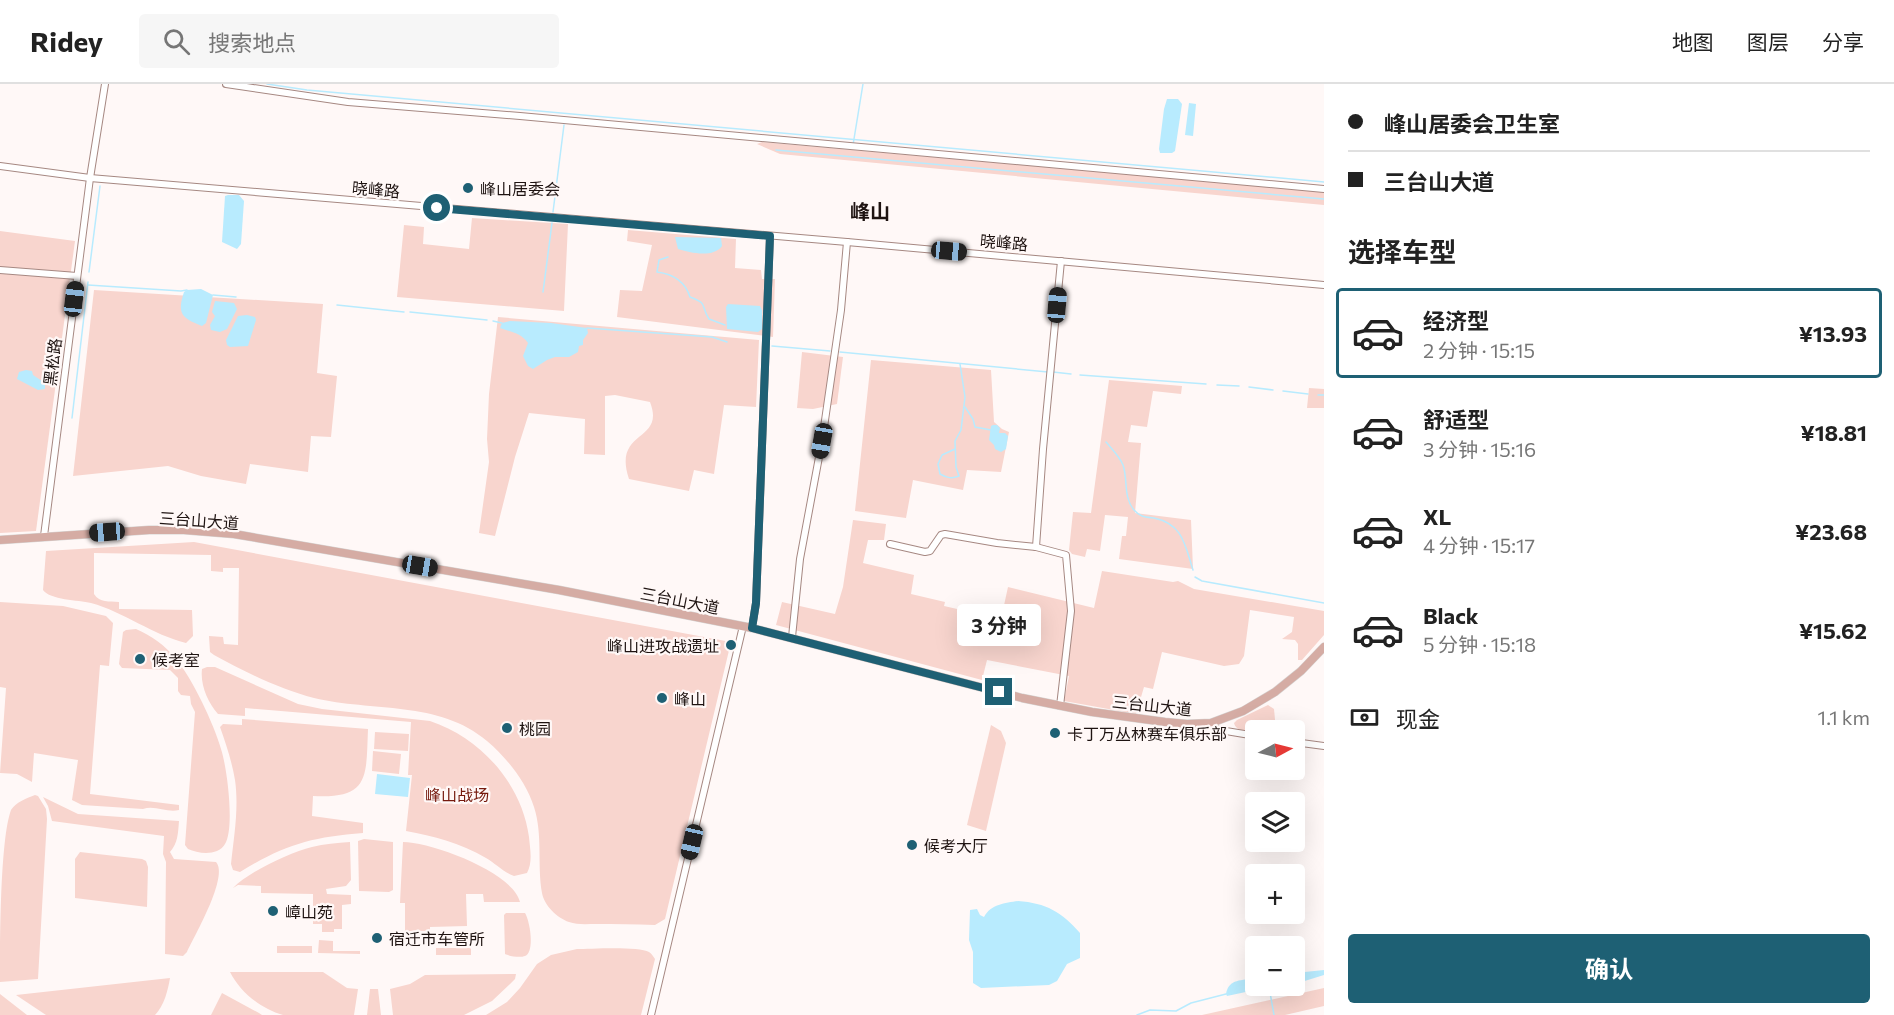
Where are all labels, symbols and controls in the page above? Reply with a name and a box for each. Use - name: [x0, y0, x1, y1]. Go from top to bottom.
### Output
- search box: [139, 14, 559, 68]
- text: Ridey: [30, 24, 103, 58]
- icon: search: [160, 25, 193, 58]
- text: 搜索地点: [208, 29, 296, 56]
- text: 地图: [1672, 29, 1714, 54]
- text: 图层: [1747, 29, 1789, 54]
- text: 分享: [1822, 29, 1864, 54]
- text: 峰山居委会卫生室: [1384, 110, 1560, 137]
- text: 三台山大道: [1384, 168, 1494, 195]
- street label: 晓峰路: [351, 177, 401, 201]
- place label: 峰山居委会: [480, 179, 560, 198]
- marker: 峰山居委会: [461, 181, 475, 195]
- route start: [423, 194, 450, 221]
- district label: 峰山: [850, 199, 890, 223]
- street label: 晓峰路: [979, 230, 1029, 254]
- text: 选择车型: [1348, 235, 1456, 268]
- car: [930, 240, 968, 262]
- car: [63, 280, 85, 318]
- car: [1046, 286, 1068, 324]
- icon: car: [1351, 306, 1405, 360]
- text: 经济型: [1423, 307, 1489, 334]
- text: ¥13.93: [1799, 320, 1867, 347]
- street label: 黑松路: [40, 337, 64, 387]
- text: 2 分钟 · 15:15: [1423, 338, 1535, 362]
- icon: car: [1351, 405, 1405, 459]
- text: 舒适型: [1423, 406, 1489, 433]
- text: ¥18.81: [1801, 419, 1867, 446]
- car: [810, 422, 834, 460]
- text: 3 分钟 · 15:16: [1423, 437, 1536, 461]
- text: XL: [1423, 503, 1451, 530]
- icon: car: [1351, 504, 1405, 558]
- street label: 三台山大道: [158, 508, 240, 532]
- text: ¥23.68: [1795, 518, 1867, 545]
- car: [88, 522, 126, 542]
- text: 4 分钟 · 15:17: [1423, 533, 1535, 557]
- car: [401, 554, 439, 578]
- street label: 三台山大道: [639, 583, 721, 617]
- text: Black: [1423, 602, 1478, 629]
- icon: car: [1351, 603, 1405, 657]
- callout: 3 分钟: [957, 605, 1041, 647]
- text: 3 分钟: [971, 613, 1027, 637]
- text: ¥15.62: [1799, 617, 1867, 644]
- text: 5 分钟 · 15:18: [1423, 632, 1536, 656]
- place label: 峰山进攻战遗址: [607, 636, 719, 655]
- marker: 峰山进攻战遗址: [724, 638, 738, 652]
- place label: 候考室: [152, 650, 200, 669]
- marker: 候考室: [133, 652, 147, 666]
- route end: [985, 678, 1012, 705]
- place label: 峰山: [674, 689, 706, 708]
- marker: 峰山: [655, 691, 669, 705]
- street label: 三台山大道: [1111, 691, 1193, 719]
- icon: cash: [1348, 701, 1381, 734]
- text: 现金: [1396, 705, 1440, 732]
- text: 1.1 km: [1818, 705, 1870, 729]
- place label: 桃园: [519, 719, 551, 738]
- north arrow: [1245, 720, 1305, 780]
- map controls: [1245, 720, 1305, 996]
- marker: 桃园: [500, 721, 514, 735]
- place label: 卡丁万丛林赛车俱乐部: [1067, 724, 1227, 743]
- marker: 卡丁万丛林赛车俱乐部: [1048, 726, 1062, 740]
- park label: 峰山战场: [425, 785, 489, 804]
- button: layers: [1245, 792, 1305, 852]
- car: [679, 822, 705, 862]
- place label: 候考大厅: [924, 836, 988, 855]
- marker: 候考大厅: [905, 838, 919, 852]
- button: +: [1245, 864, 1305, 924]
- place label: 嶂山苑: [285, 902, 333, 921]
- marker: 嶂山苑: [266, 904, 280, 918]
- place label: 宿迁市车管所: [389, 929, 485, 948]
- marker: 宿迁市车管所: [370, 931, 384, 945]
- button: 确认: [1348, 934, 1870, 1003]
- button: −: [1245, 936, 1305, 996]

